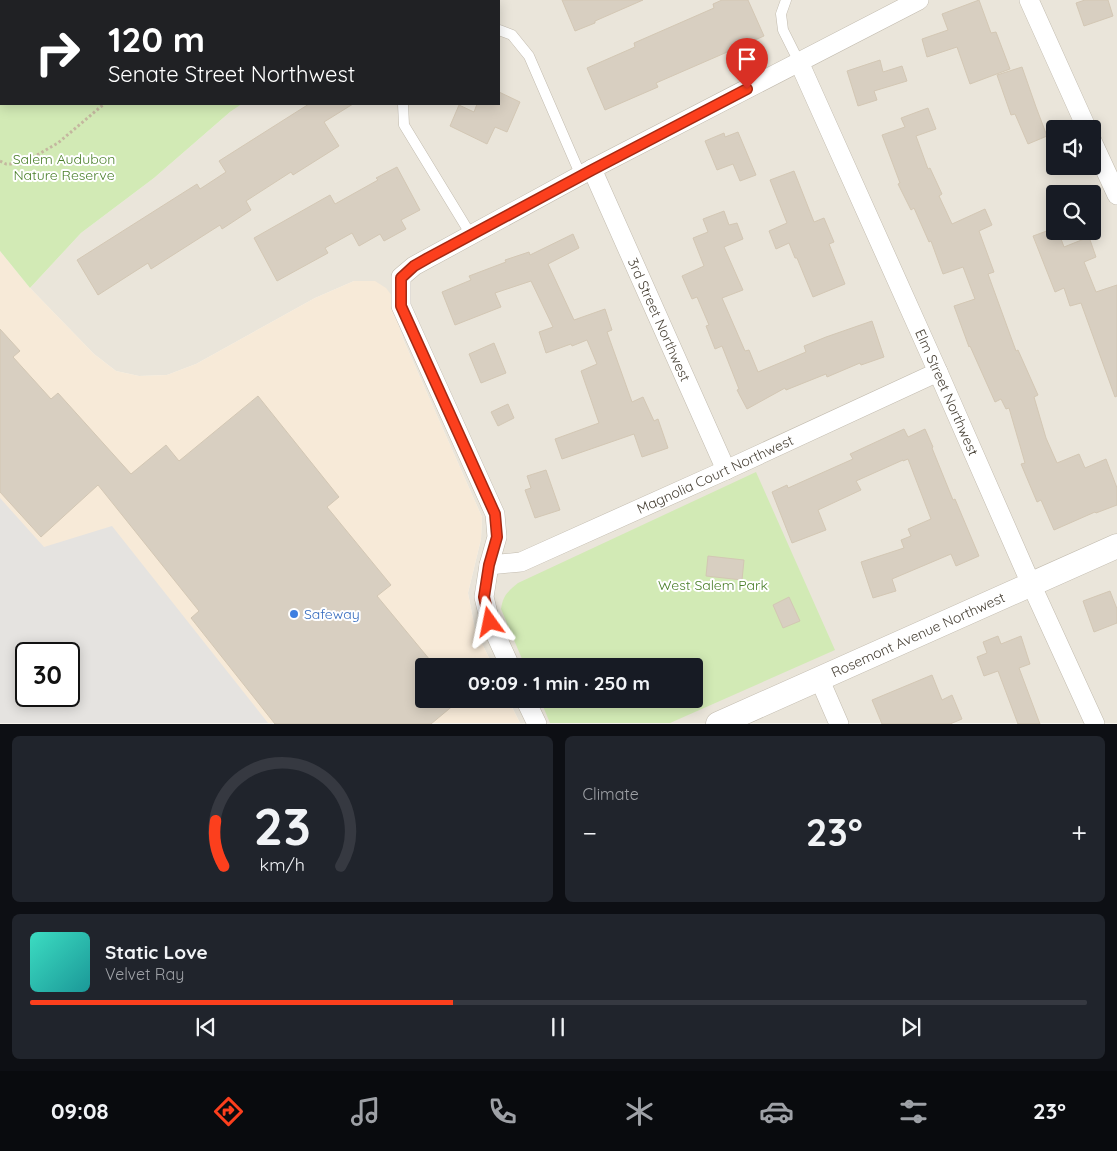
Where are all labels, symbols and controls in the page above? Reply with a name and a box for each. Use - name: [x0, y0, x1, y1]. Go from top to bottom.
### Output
- text: 120 m: [108, 17, 205, 61]
- icon: right: [25, 20, 90, 85]
- pin: [726, 38, 768, 89]
- icon: arrive: [733, 45, 761, 73]
- text: Senate Street Northwest: [108, 60, 355, 88]
- map controls: [1046, 120, 1101, 240]
- button: sound: [1046, 120, 1101, 175]
- park label: Salem Audubon Nature Reserve: [13, 150, 115, 184]
- button: search: [1046, 185, 1101, 240]
- street label: 3rd Street Northwest: [624, 255, 695, 385]
- street label: Elm Street Northwest: [911, 326, 983, 459]
- street label: Magnolia Court Northwest: [634, 431, 796, 518]
- park label: West Salem Park: [658, 576, 768, 594]
- street label: Rosemont Avenue Northwest: [828, 588, 1008, 681]
- position arrow: [463, 595, 515, 647]
- place label: Safeway: [304, 605, 360, 623]
- marker: Safeway: [288, 608, 300, 620]
- speed limit sign: 30: [15, 642, 80, 707]
- text: 09:09 · 1 min · 250 m: [468, 671, 650, 695]
- text: Climate: [583, 784, 639, 804]
- text: 23: [253, 793, 311, 858]
- text: 23°: [806, 808, 863, 856]
- text: −: [583, 815, 597, 850]
- text: +: [1071, 815, 1087, 850]
- text: km/h: [260, 853, 305, 875]
- text: Static Love: [105, 940, 208, 964]
- text: Velvet Ray: [105, 964, 184, 984]
- icon: previous: [192, 1013, 220, 1041]
- icon: pause: [544, 1013, 572, 1041]
- icon: next: [897, 1013, 925, 1041]
- icon: directions: [211, 1094, 246, 1129]
- icon: music: [348, 1094, 383, 1129]
- icon: phone: [485, 1094, 520, 1129]
- icon: climate: [622, 1094, 657, 1129]
- icon: car: [759, 1094, 794, 1129]
- icon: filters: [896, 1094, 931, 1129]
- text: 09:08: [51, 1097, 109, 1125]
- text: 23°: [1033, 1097, 1066, 1125]

